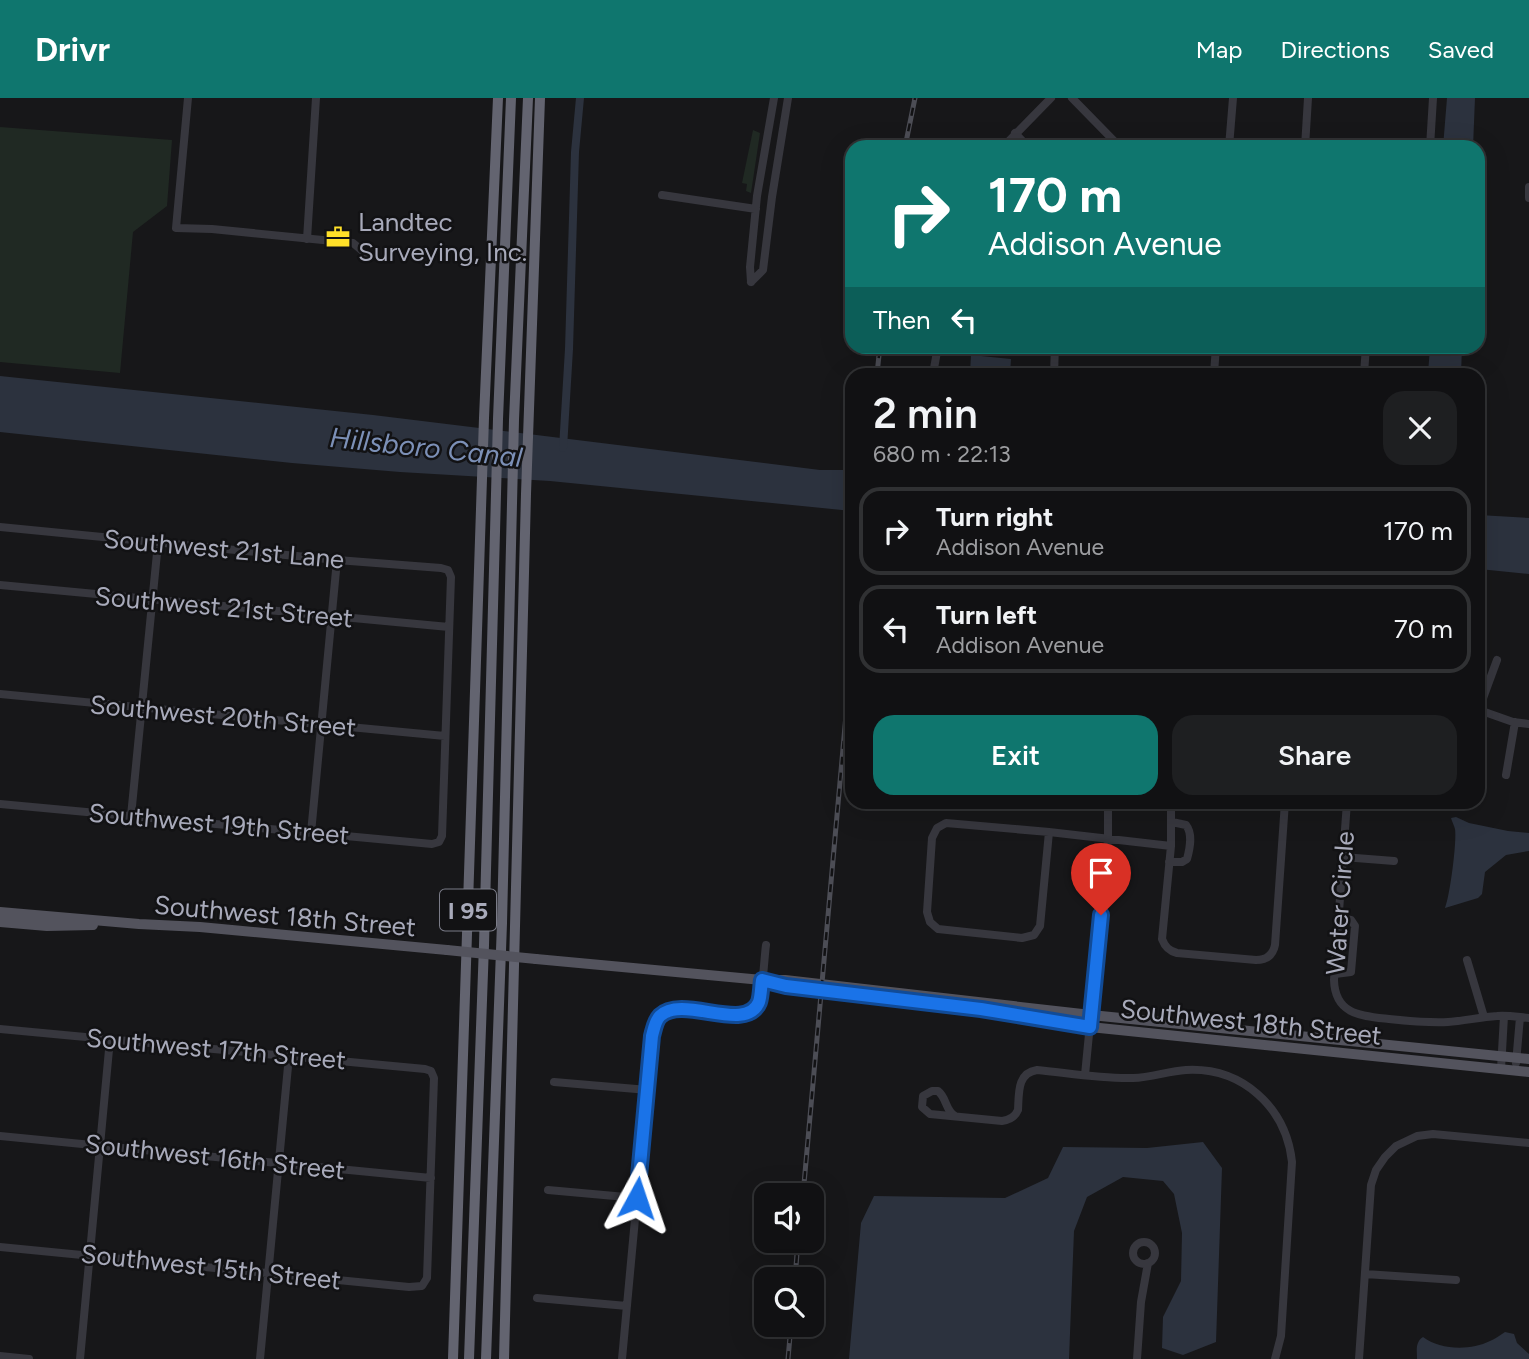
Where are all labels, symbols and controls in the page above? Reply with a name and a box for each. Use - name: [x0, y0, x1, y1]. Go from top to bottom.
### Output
- text: Drivr: [35, 30, 110, 69]
- text: Map: [1196, 35, 1242, 64]
- text: Directions: [1280, 35, 1390, 64]
- text: Saved: [1428, 35, 1494, 64]
- text: 170 m: [988, 165, 1122, 224]
- icon: right: [873, 168, 964, 259]
- place label: Landtec Surveying, Inc.: [358, 206, 527, 268]
- office icon: Landtec Surveying, Inc.: [324, 223, 352, 251]
- text: Addison Avenue: [988, 225, 1222, 263]
- icon: left: [945, 301, 983, 339]
- text: Then: [873, 304, 931, 336]
- text: 2 min: [873, 388, 978, 439]
- button: close: [1383, 391, 1457, 465]
- water label: Hillsboro Canal: [328, 420, 525, 474]
- text: 680 m · 22:13: [873, 440, 1011, 468]
- text: Turn right: [936, 501, 1053, 533]
- icon: right: [877, 512, 915, 550]
- text: 170 m: [1383, 515, 1453, 547]
- street label: Southwest 21st Lane: [102, 523, 346, 575]
- text: Addison Avenue: [936, 533, 1104, 561]
- street label: Southwest 21st Street: [94, 580, 354, 634]
- text: Turn left: [936, 599, 1037, 631]
- icon: left: [877, 610, 915, 648]
- text: 70 m: [1394, 613, 1453, 645]
- text: Addison Avenue: [936, 631, 1104, 659]
- street label: Southwest 20th Street: [89, 688, 358, 744]
- button: Exit: [873, 715, 1158, 795]
- button: Share: [1172, 715, 1457, 795]
- street label: Southwest 19th Street: [87, 797, 351, 851]
- street label: Water Circle: [1319, 830, 1361, 976]
- pin: [1071, 843, 1131, 915]
- icon: arrive: [1082, 854, 1120, 892]
- street label: Southwest 18th Street: [153, 889, 417, 943]
- road number: I 95: [440, 890, 496, 930]
- street label: Southwest 18th Street: [1119, 992, 1383, 1052]
- street label: Southwest 17th Street: [85, 1022, 347, 1076]
- street label: Southwest 16th Street: [83, 1127, 347, 1187]
- position arrow: [600, 1161, 674, 1235]
- map controls: [754, 1183, 824, 1337]
- button: sound: [754, 1183, 824, 1253]
- street label: Southwest 15th Street: [79, 1237, 343, 1297]
- button: search: [754, 1267, 824, 1337]

